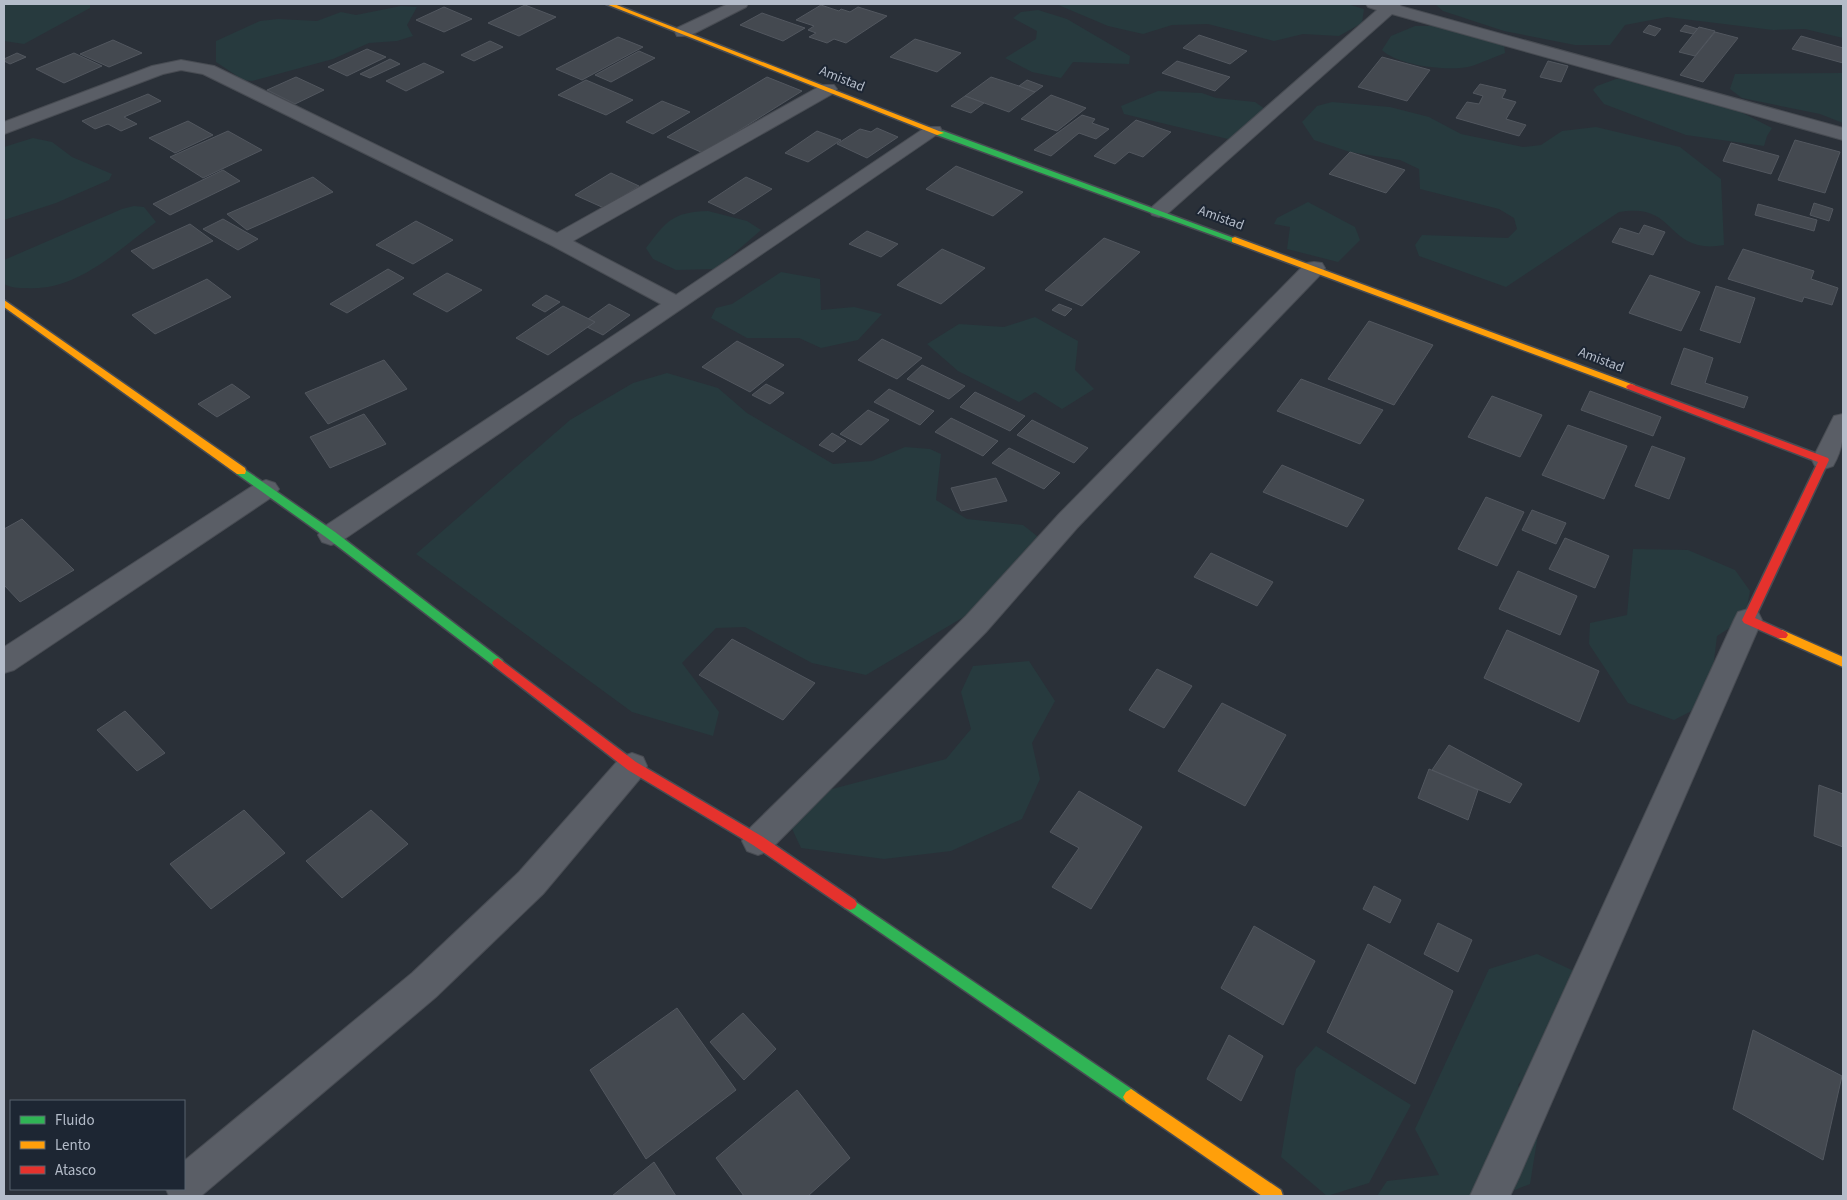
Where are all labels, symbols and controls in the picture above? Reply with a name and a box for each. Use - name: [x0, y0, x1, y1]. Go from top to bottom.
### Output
- street label: Amistad: [816, 61, 868, 97]
- street label: Amistad: [1195, 200, 1247, 236]
- street label: Amistad: [1575, 342, 1627, 378]
- legend: [10, 1100, 185, 1190]
- text: Fluido: [55, 1110, 95, 1131]
- text: Lento: [55, 1135, 91, 1156]
- text: Atasco: [55, 1160, 96, 1181]

